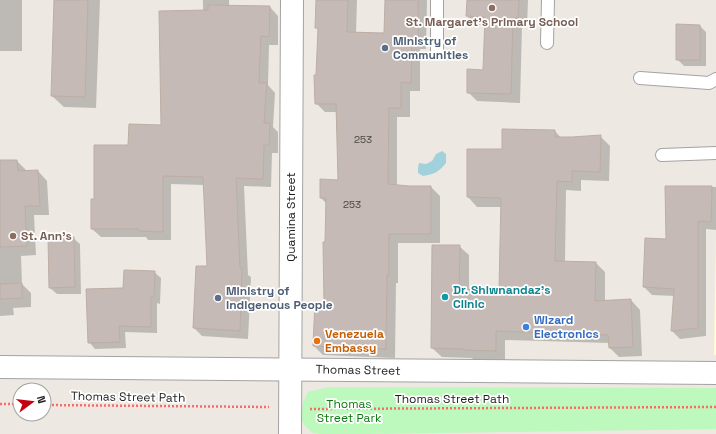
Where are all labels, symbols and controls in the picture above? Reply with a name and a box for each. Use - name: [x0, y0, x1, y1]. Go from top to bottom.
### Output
- marker: St. Margaret's Primary School: [487, 3, 497, 13]
- place label: St. Margaret's Primary School: [406, 14, 578, 30]
- place label: Ministry of Communities: [393, 33, 468, 63]
- marker: Ministry of Communities: [380, 43, 390, 53]
- house number: 253: [354, 133, 372, 146]
- street label: Quamina Street: [283, 172, 299, 262]
- house number: 253: [343, 198, 361, 211]
- place label: St. Ann's: [21, 228, 72, 244]
- marker: St. Ann's: [8, 231, 18, 241]
- place label: Dr. Shiwnandaz's Clinic: [453, 282, 551, 312]
- place label: Ministry of Indigenous People: [226, 283, 333, 313]
- marker: Dr. Shiwnandaz's Clinic: [440, 292, 450, 302]
- marker: Ministry of Indigenous People: [213, 293, 223, 303]
- place label: Wizard Electronics: [534, 312, 599, 342]
- marker: Wizard Electronics: [521, 322, 531, 332]
- place label: Venezuela Embassy: [325, 326, 384, 356]
- marker: Venezuela Embassy: [312, 336, 322, 346]
- street label: Thomas Street: [315, 361, 401, 379]
- north arrow: [12, 382, 52, 422]
- street label: Thomas Street Path: [71, 388, 185, 406]
- street label: Thomas Street Path: [395, 391, 509, 407]
- text: N: [34, 394, 49, 405]
- park label: Thomas Street Park: [317, 396, 382, 426]

